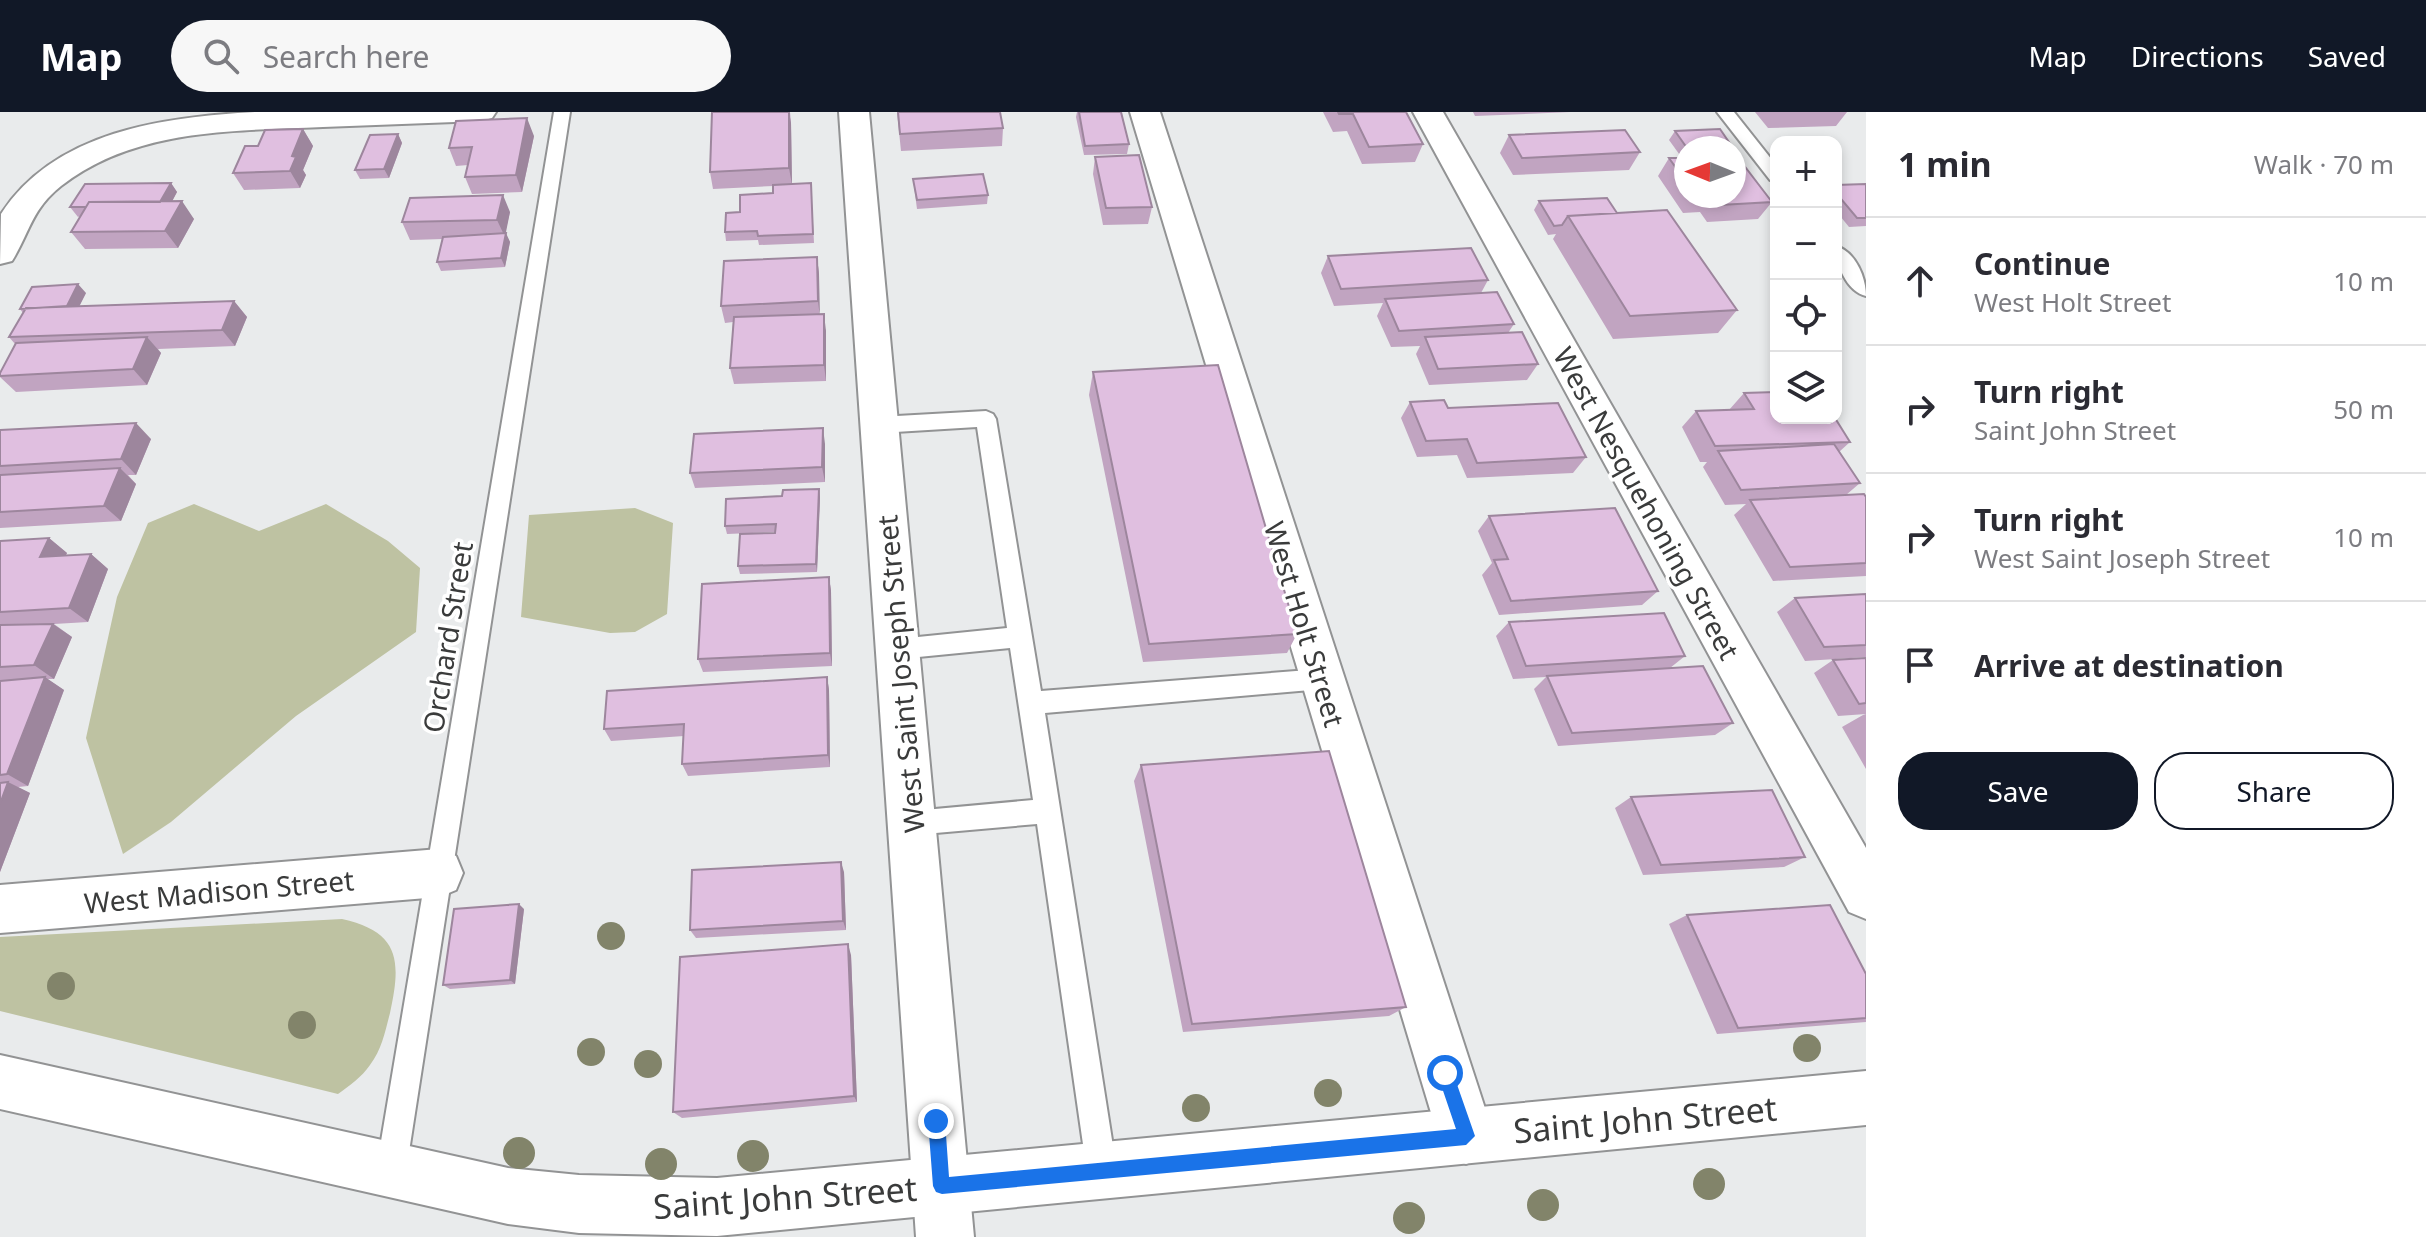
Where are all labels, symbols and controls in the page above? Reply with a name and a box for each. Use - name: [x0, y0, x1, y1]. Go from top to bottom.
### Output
- search box: [171, 20, 731, 92]
- text: Map: [40, 30, 123, 82]
- icon: search: [199, 34, 243, 78]
- text: Search here: [263, 36, 430, 77]
- text: Map: [2028, 37, 2087, 75]
- text: Directions: [2131, 37, 2264, 75]
- text: Saved: [2308, 37, 2386, 75]
- north arrow: [1674, 136, 1746, 208]
- map controls: [1770, 136, 1842, 424]
- button: +: [1770, 136, 1842, 208]
- text: 1 min: [1898, 141, 1992, 187]
- text: Walk · 70 m: [2254, 146, 2394, 182]
- button: −: [1770, 208, 1842, 280]
- text: Continue: [1974, 243, 2110, 284]
- icon: ahead: [1898, 259, 1942, 303]
- text: 10 m: [2333, 263, 2394, 299]
- button: locate: [1770, 280, 1842, 352]
- text: West Holt Street: [1974, 284, 2171, 320]
- street label: West Nesquehoning Street: [1545, 340, 1749, 666]
- button: layers: [1770, 352, 1842, 424]
- text: Turn right: [1974, 371, 2124, 412]
- icon: right: [1898, 387, 1942, 431]
- text: 50 m: [2333, 391, 2394, 427]
- text: Saint John Street: [1974, 412, 2176, 448]
- text: Turn right: [1974, 499, 2124, 540]
- street label: West Saint Joseph Street: [867, 514, 933, 834]
- icon: right: [1898, 515, 1942, 559]
- street label: West Holt Street: [1256, 517, 1354, 731]
- text: 10 m: [2333, 519, 2394, 555]
- street label: Orchard Street: [413, 539, 481, 735]
- text: West Saint Joseph Street: [1974, 540, 2270, 576]
- icon: arrive: [1898, 643, 1942, 687]
- text: Arrive at destination: [1974, 645, 2284, 686]
- button: Save: [1898, 752, 2138, 830]
- button: Share: [2154, 752, 2394, 830]
- street label: West Madison Street: [82, 860, 356, 922]
- route start: [1427, 1055, 1463, 1091]
- street label: Saint John Street: [1511, 1085, 1779, 1153]
- route end: [918, 1103, 954, 1139]
- street label: Saint John Street: [652, 1165, 918, 1229]

